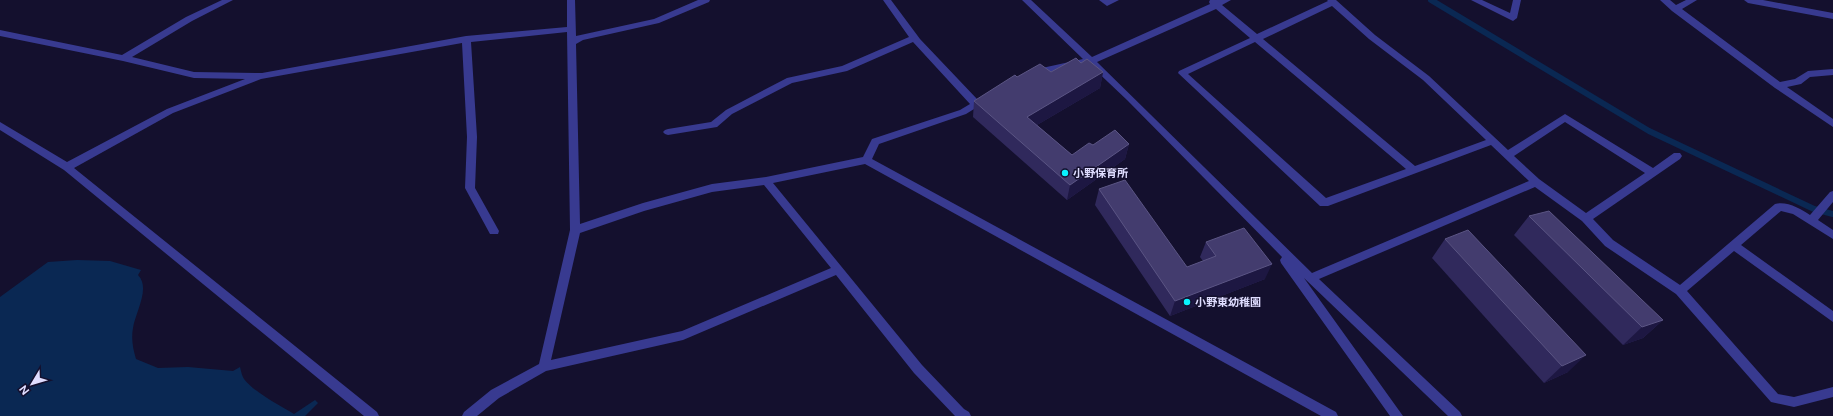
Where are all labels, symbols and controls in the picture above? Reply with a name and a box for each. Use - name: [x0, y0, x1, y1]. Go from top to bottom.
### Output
- place label: 小野保育所: [1073, 167, 1128, 179]
- marker: 小野保育所: [1060, 168, 1070, 178]
- place label: 小野東幼稚園: [1195, 296, 1261, 308]
- marker: 小野東幼稚園: [1182, 297, 1192, 307]
- north arrow: [12, 364, 52, 404]
- text: N: [17, 383, 31, 397]

